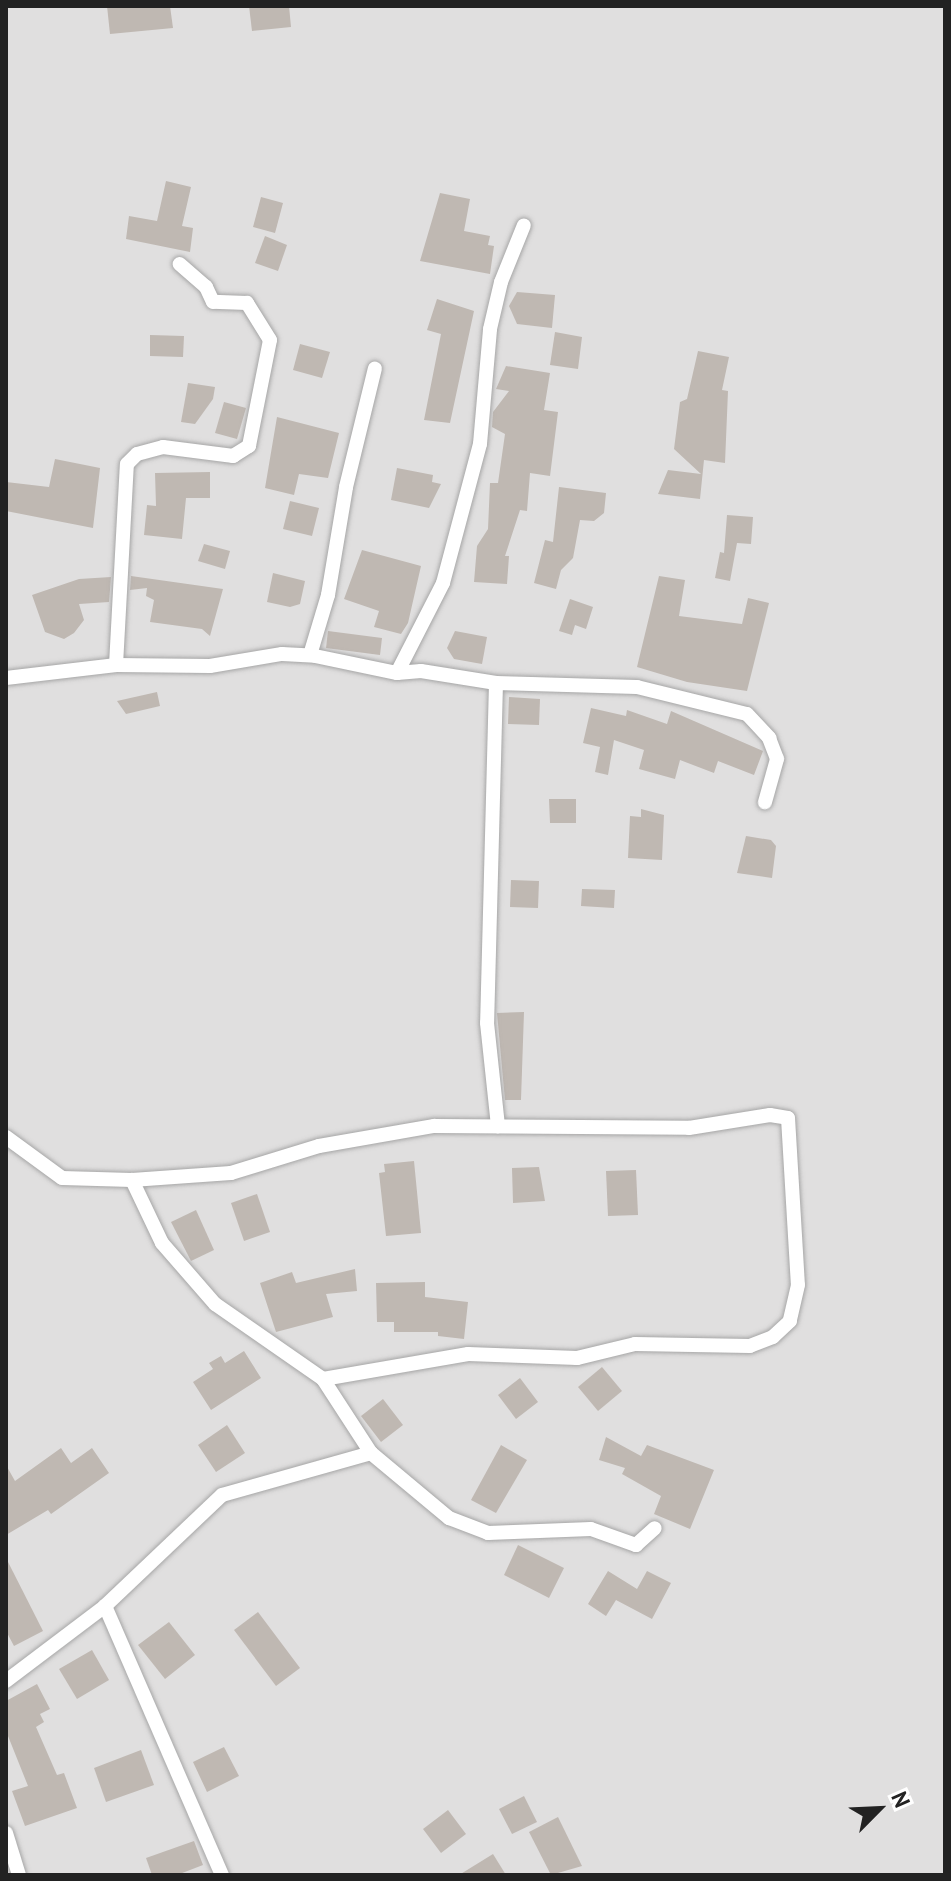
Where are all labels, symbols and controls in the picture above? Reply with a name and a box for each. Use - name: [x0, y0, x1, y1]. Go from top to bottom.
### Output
- north arrow: [839, 1769, 919, 1849]
- text: N: [885, 1787, 917, 1812]

